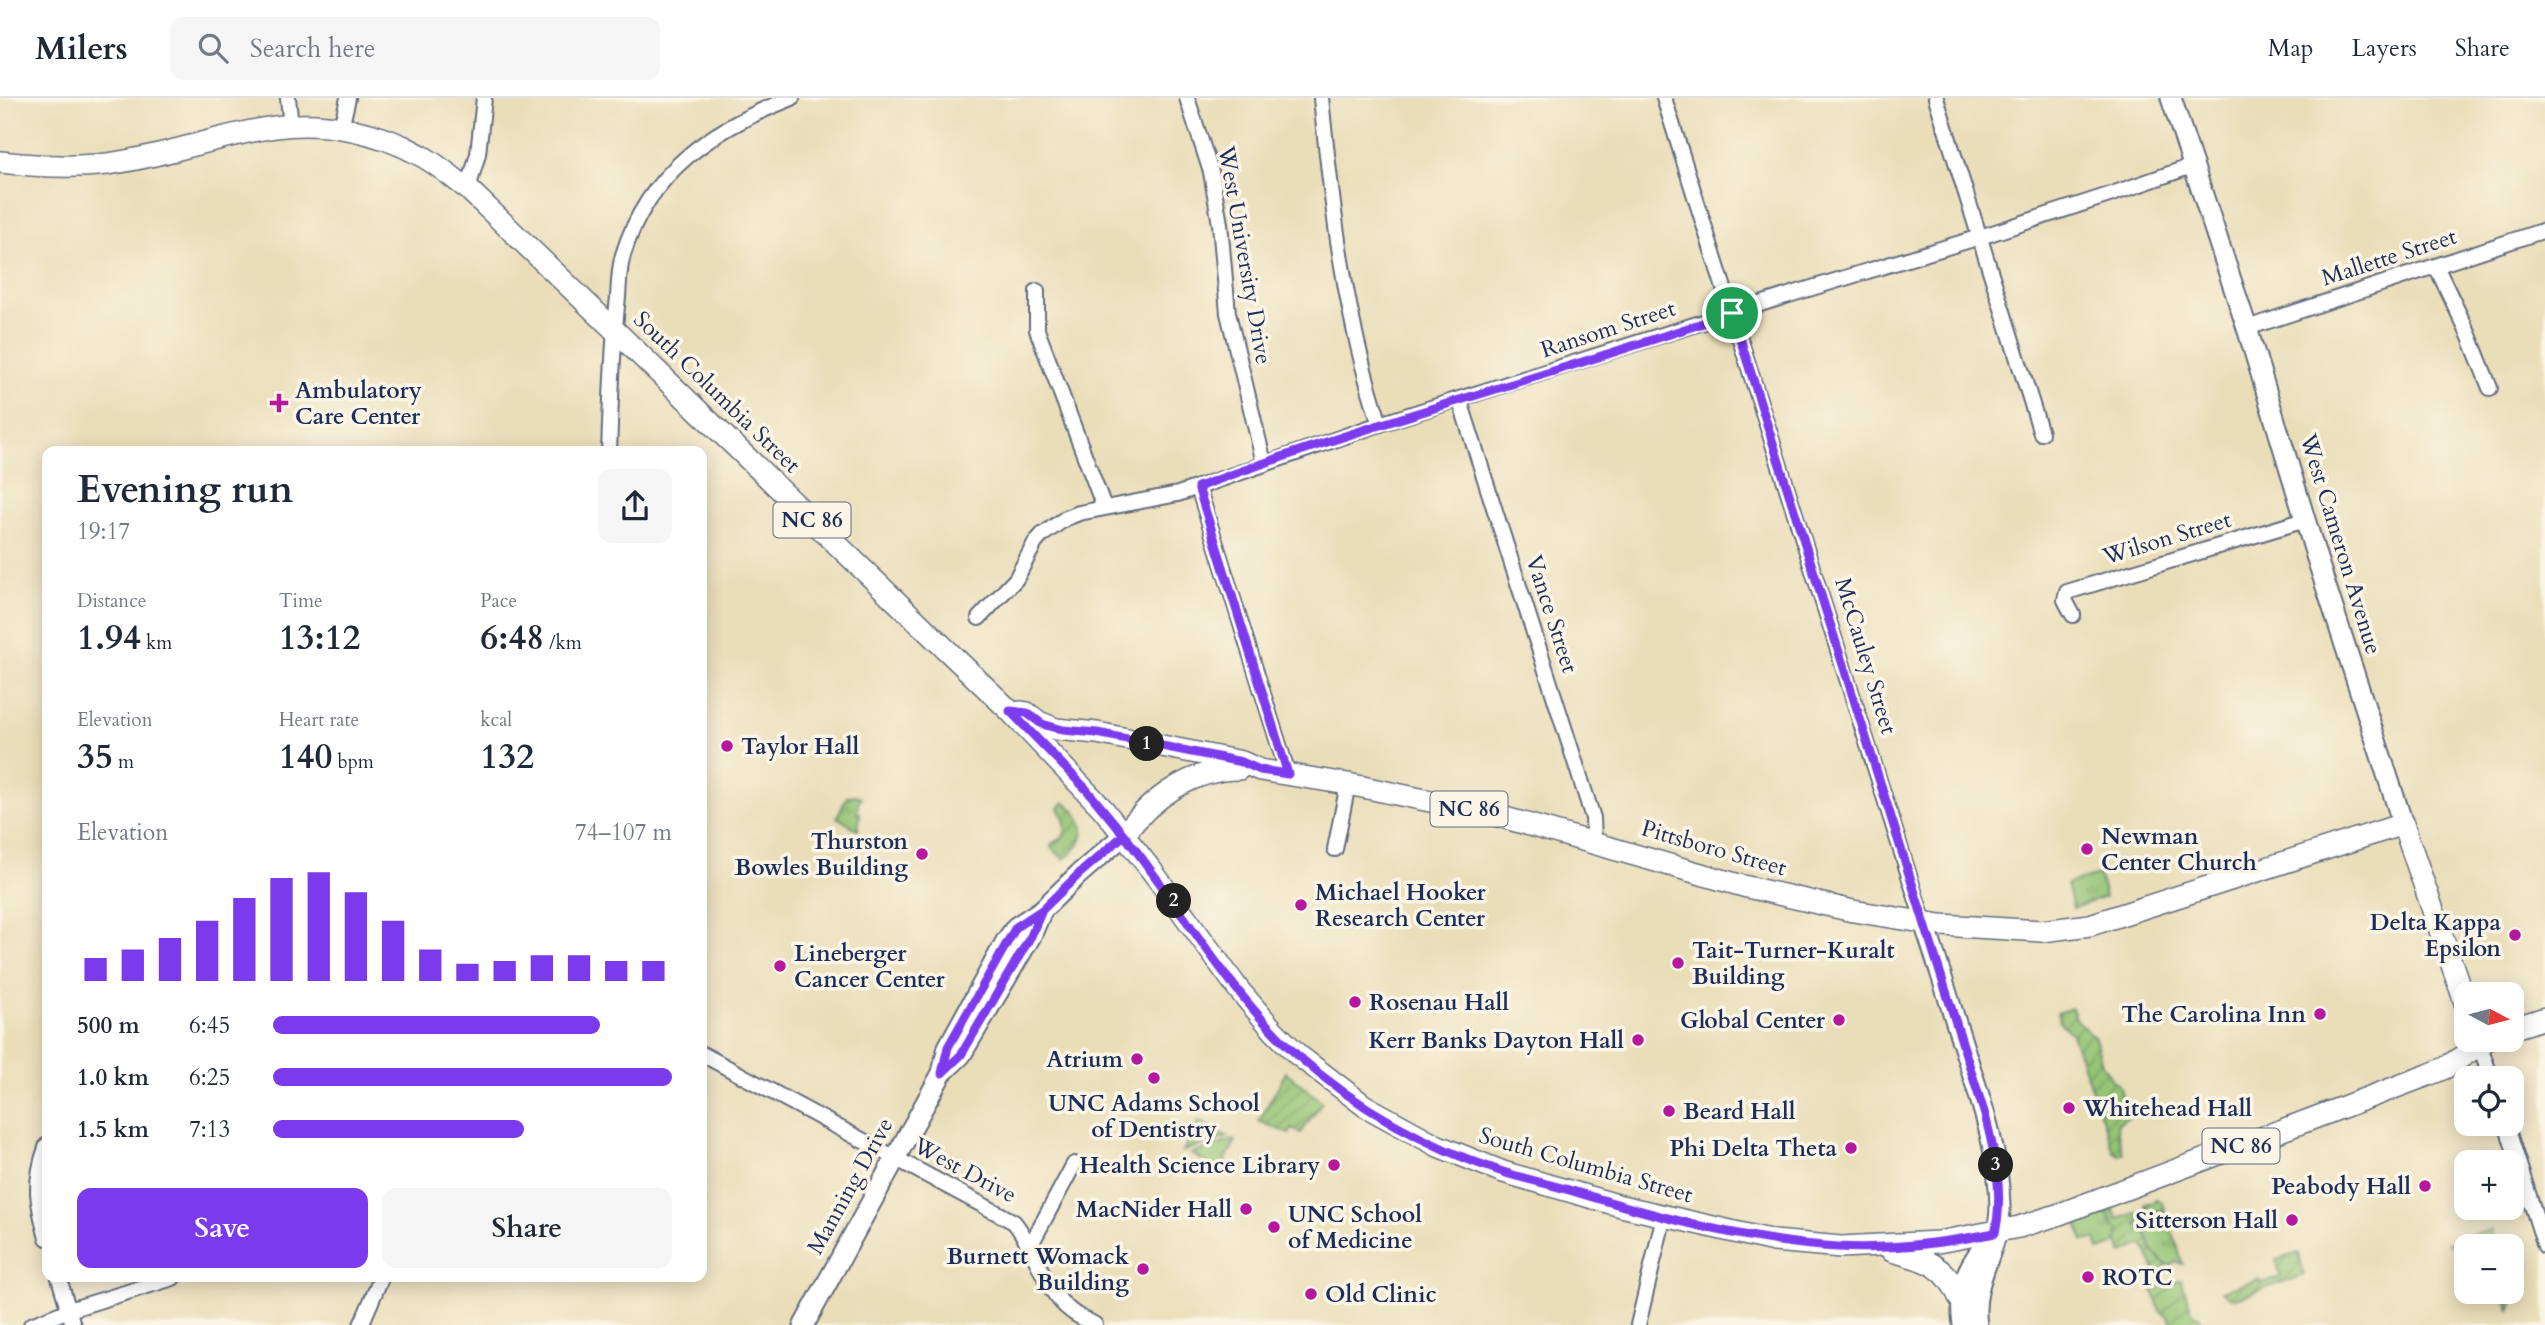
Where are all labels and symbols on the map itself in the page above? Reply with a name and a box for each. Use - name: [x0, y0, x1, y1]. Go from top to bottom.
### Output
- street label: West University Drive: [1210, 142, 1279, 367]
- street label: Mallette Street: [2318, 221, 2460, 293]
- pin: [1702, 283, 1762, 343]
- street label: Ransom Street: [1537, 293, 1679, 365]
- street label: South Columbia Street: [627, 304, 807, 480]
- place label: Ambulatory Care Center: [295, 375, 422, 432]
- marker: Ambulatory Care Center: [269, 393, 289, 413]
- street label: West Cameron Avenue: [2292, 429, 2389, 658]
- road number: NC 86: [774, 502, 850, 538]
- street label: Wilson Street: [2098, 504, 2235, 572]
- street label: Vance Street: [1518, 551, 1586, 677]
- street label: McCauley Street: [1827, 574, 1905, 738]
- pin: 1: [1130, 726, 1164, 762]
- place label: Taylor Hall: [741, 731, 859, 762]
- marker: Taylor Hall: [719, 738, 735, 754]
- road number: NC 86: [1430, 792, 1508, 826]
- street label: Pittsboro Street: [1638, 813, 1790, 883]
- place label: Newman Center Church: [2101, 821, 2257, 878]
- place label: Thurston Bowles Building: [735, 826, 908, 883]
- marker: Newman Center Church: [2079, 841, 2095, 857]
- marker: Thurston Bowles Building: [914, 846, 930, 862]
- place label: Michael Hooker Research Center: [1315, 877, 1487, 934]
- pin: 2: [1156, 884, 1192, 918]
- marker: Michael Hooker Research Center: [1293, 897, 1309, 913]
- place label: Delta Kappa Epsilon: [2370, 907, 2502, 964]
- marker: Delta Kappa Epsilon: [2507, 927, 2523, 943]
- place label: Tait-Turner-Kuralt Building: [1692, 935, 1895, 992]
- place label: Lineberger Cancer Center: [794, 938, 946, 995]
- marker: Tait-Turner-Kuralt Building: [1670, 955, 1686, 971]
- marker: Lineberger Cancer Center: [772, 958, 788, 974]
- north arrow: [2454, 982, 2524, 1052]
- place label: Rosenau Hall: [1369, 987, 1509, 1018]
- marker: Rosenau Hall: [1347, 994, 1363, 1010]
- place label: The Carolina Inn: [2121, 999, 2306, 1030]
- place label: Global Center: [1680, 1005, 1826, 1036]
- marker: The Carolina Inn: [2312, 1006, 2328, 1022]
- marker: Global Center: [1831, 1012, 1847, 1028]
- place label: Kerr Banks Dayton Hall: [1368, 1025, 1624, 1056]
- marker: Kerr Banks Dayton Hall: [1630, 1032, 1646, 1048]
- place label: Atrium: [1046, 1044, 1124, 1075]
- marker: Atrium: [1129, 1051, 1145, 1067]
- marker: UNC Adams School of Dentistry: [1146, 1070, 1162, 1086]
- place label: UNC Adams School of Dentistry: [1048, 1088, 1260, 1145]
- place label: Whitehead Hall: [2082, 1093, 2252, 1124]
- place label: Beard Hall: [1683, 1096, 1796, 1127]
- marker: Whitehead Hall: [2061, 1100, 2077, 1116]
- marker: Beard Hall: [1661, 1103, 1677, 1119]
- street label: Manning Drive: [800, 1112, 900, 1260]
- street label: South Columbia Street: [1476, 1120, 1696, 1210]
- road number: NC 86: [2202, 1128, 2280, 1164]
- street label: West Drive: [907, 1129, 1022, 1210]
- place label: Phi Delta Theta: [1669, 1133, 1838, 1164]
- marker: Phi Delta Theta: [1843, 1140, 1859, 1156]
- pin: 3: [1979, 1148, 2014, 1182]
- place label: Health Science Library: [1079, 1150, 1320, 1181]
- marker: Health Science Library: [1326, 1157, 1342, 1173]
- place label: Peabody Hall: [2271, 1171, 2411, 1202]
- marker: Peabody Hall: [2417, 1178, 2433, 1194]
- place label: MacNider Hall: [1076, 1194, 1232, 1225]
- place label: UNC School of Medicine: [1288, 1199, 1422, 1256]
- marker: MacNider Hall: [1238, 1201, 1254, 1217]
- place label: Sitterson Hall: [2136, 1205, 2278, 1236]
- marker: Sitterson Hall: [2284, 1212, 2300, 1228]
- marker: UNC School of Medicine: [1266, 1219, 1282, 1235]
- place label: Burnett Womack Building: [946, 1241, 1130, 1298]
- marker: Burnett Womack Building: [1135, 1261, 1151, 1277]
- place label: ROTC: [2102, 1262, 2173, 1293]
- marker: ROTC: [2080, 1269, 2096, 1285]
- place label: Old Clinic: [1325, 1279, 1437, 1310]
- marker: Old Clinic: [1303, 1286, 1319, 1302]

